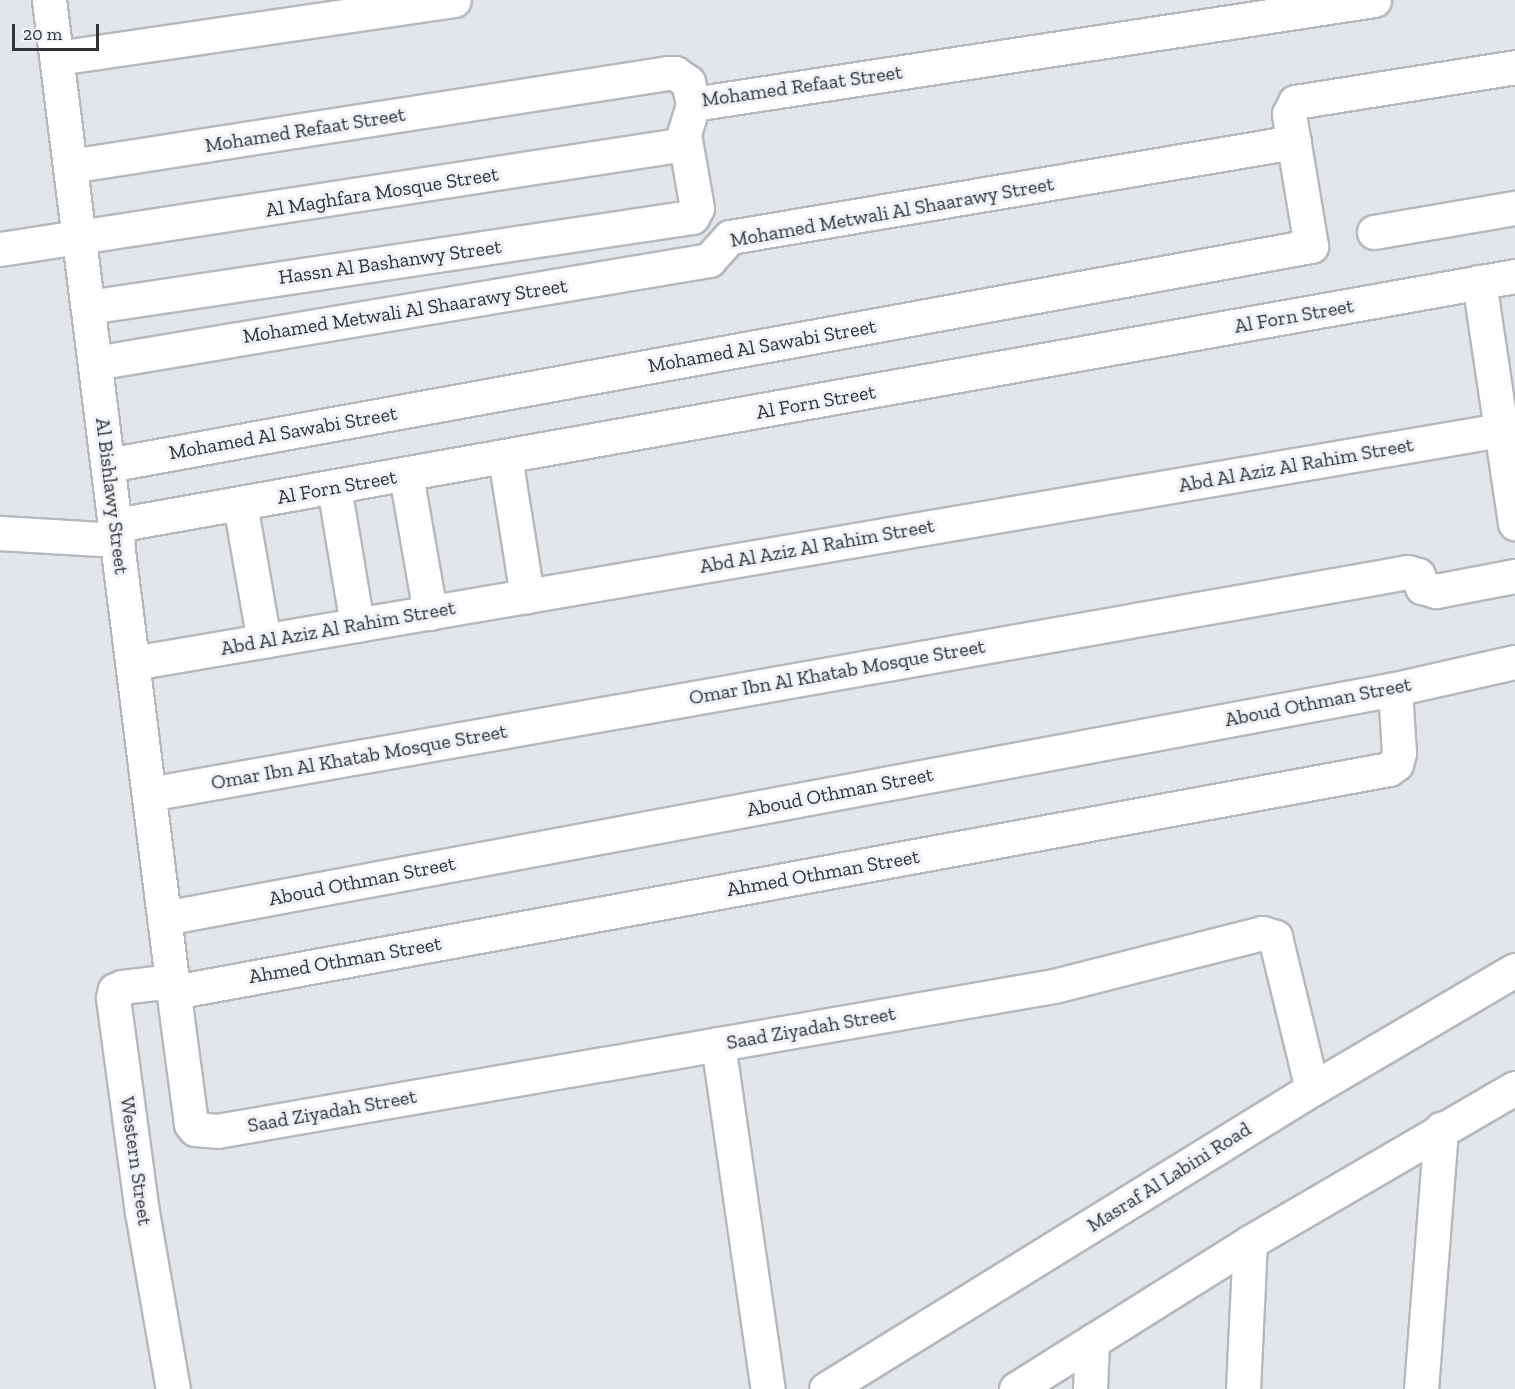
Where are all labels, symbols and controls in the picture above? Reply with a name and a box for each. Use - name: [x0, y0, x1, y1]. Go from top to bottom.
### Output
- scale bar: [15, 12, 102, 50]
- text: 20 m: [23, 23, 62, 45]
- street label: Mohamed Refaat Street: [700, 60, 904, 112]
- street label: Mohamed Refaat Street: [203, 102, 407, 158]
- street label: Al Maghfara Mosque Street: [264, 162, 500, 222]
- street label: Mohamed Metwali Al Shaarawy Street: [728, 172, 1056, 252]
- street label: Hassn Al Bashanwy Street: [276, 234, 504, 290]
- street label: Mohamed Metwali Al Shaarawy Street: [240, 273, 570, 349]
- street label: Al Forn Street: [1232, 294, 1356, 338]
- street label: Mohamed Al Sawabi Street: [646, 314, 878, 378]
- street label: Al Forn Street: [754, 380, 878, 424]
- street label: Mohamed Al Sawabi Street: [167, 401, 399, 465]
- street label: Al Bishlawy Street: [90, 416, 134, 576]
- street label: Abd Al Aziz Al Rahim Street: [1176, 432, 1416, 498]
- street label: Al Forn Street: [275, 465, 399, 509]
- street label: Abd Al Aziz Al Rahim Street: [697, 513, 937, 579]
- street label: Abd Al Aziz Al Rahim Street: [218, 595, 458, 661]
- street label: Omar Ibn Al Khatab Mosque Street: [687, 634, 987, 710]
- street label: Aboud Othman Street: [1223, 672, 1413, 732]
- street label: Omar Ibn Al Khatab Mosque Street: [209, 719, 509, 795]
- street label: Aboud Othman Street: [745, 762, 935, 822]
- street label: Ahmed Othman Street: [725, 844, 921, 902]
- street label: Aboud Othman Street: [267, 851, 457, 911]
- street label: Ahmed Othman Street: [247, 931, 443, 989]
- street label: Saad Ziyadah Street: [725, 1001, 897, 1055]
- street label: Saad Ziyadah Street: [246, 1084, 418, 1138]
- street label: Western Street: [115, 1095, 157, 1227]
- street label: Masraf Al Labini Road: [1082, 1117, 1256, 1237]

